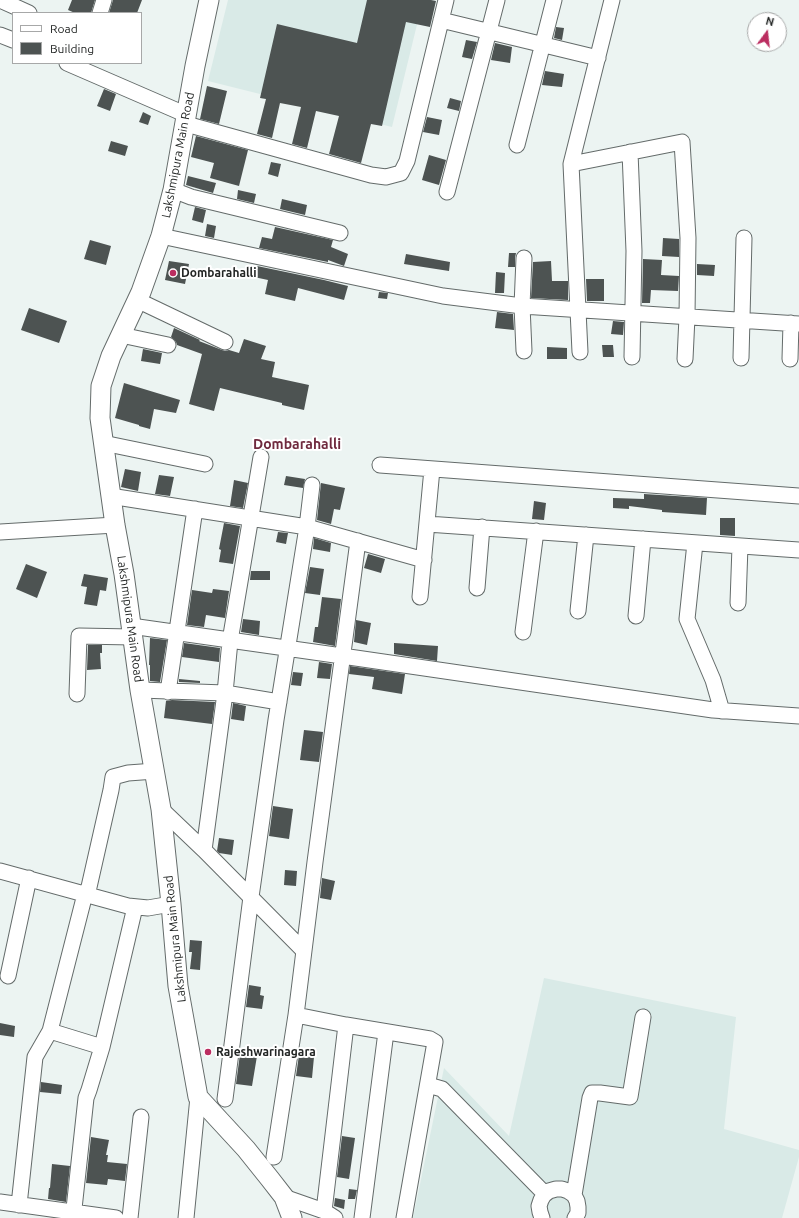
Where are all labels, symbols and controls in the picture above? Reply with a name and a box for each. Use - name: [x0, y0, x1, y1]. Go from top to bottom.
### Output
- legend: [12, 12, 142, 64]
- north arrow: [747, 12, 787, 52]
- text: N: [764, 15, 775, 28]
- text: Road: [50, 22, 78, 35]
- text: Building: [50, 42, 94, 55]
- street label: Lakshmipura Main Road: [159, 91, 197, 219]
- place label: Dombarahalli: [181, 266, 257, 280]
- marker: Dombarahalli: [168, 268, 178, 278]
- district label: Dombarahalli: [253, 436, 341, 452]
- street label: Lakshmipura Main Road: [114, 555, 146, 683]
- street label: Lakshmipura Main Road: [161, 875, 189, 1003]
- place label: Rajeshwarinagara: [216, 1045, 316, 1059]
- marker: Rajeshwarinagara: [203, 1047, 213, 1057]

